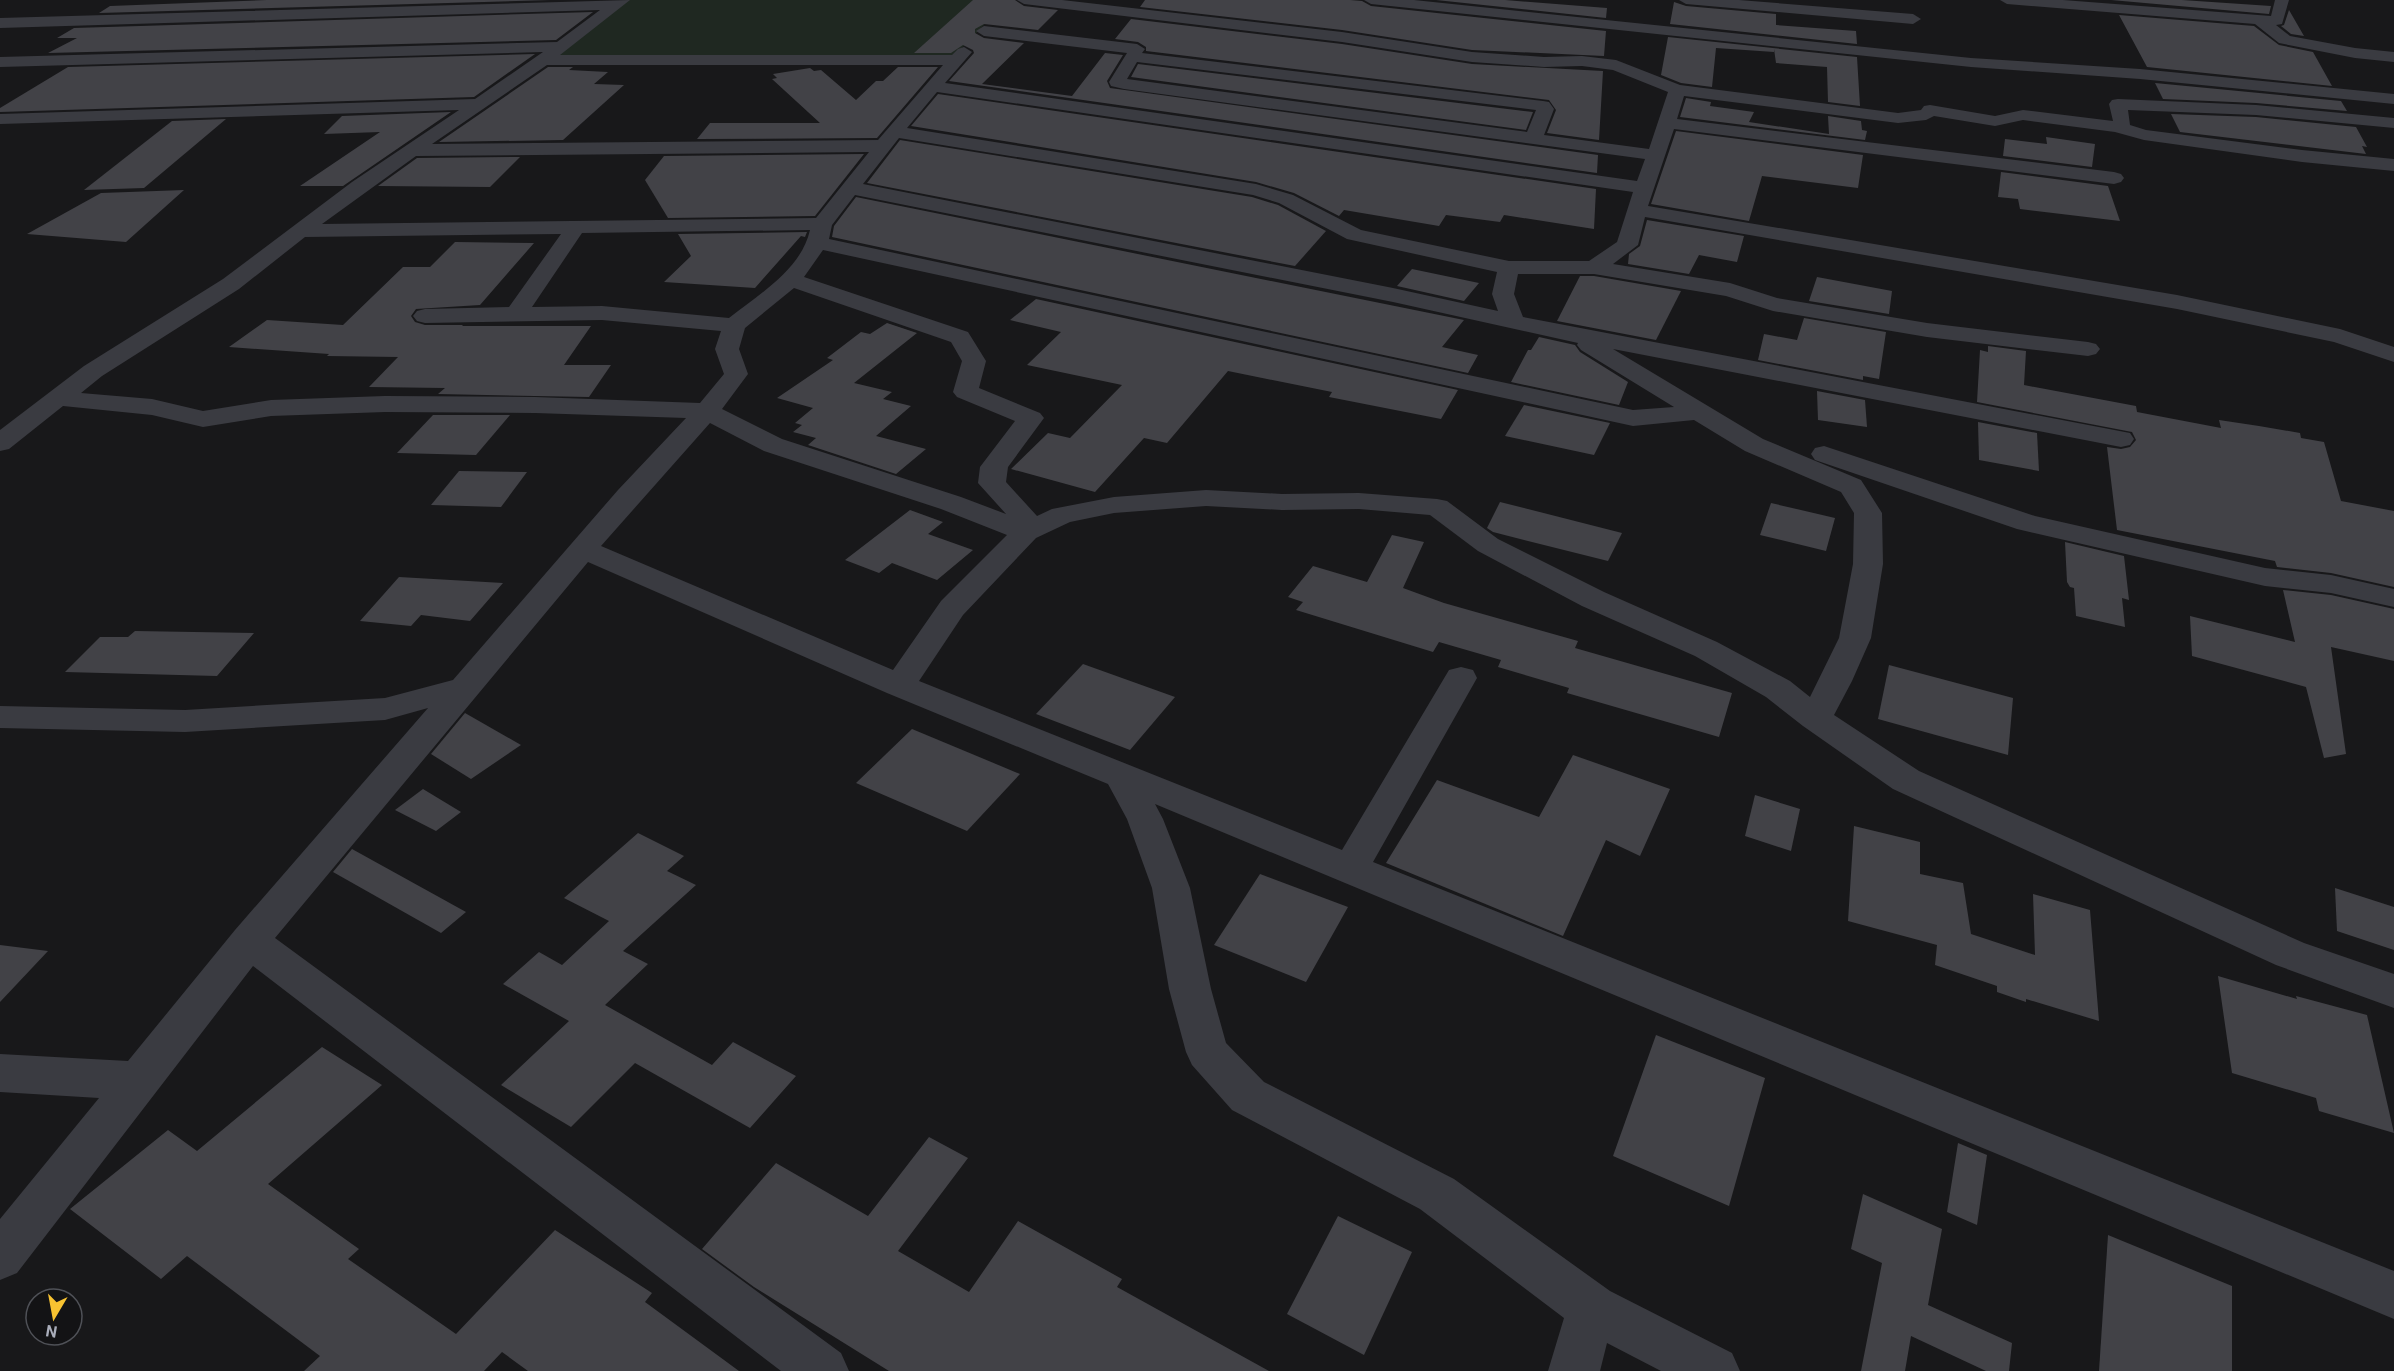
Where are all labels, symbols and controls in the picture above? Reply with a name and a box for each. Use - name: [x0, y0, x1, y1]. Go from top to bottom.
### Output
- north arrow: [24, 1287, 84, 1347]
- text: N: [44, 1321, 59, 1342]

